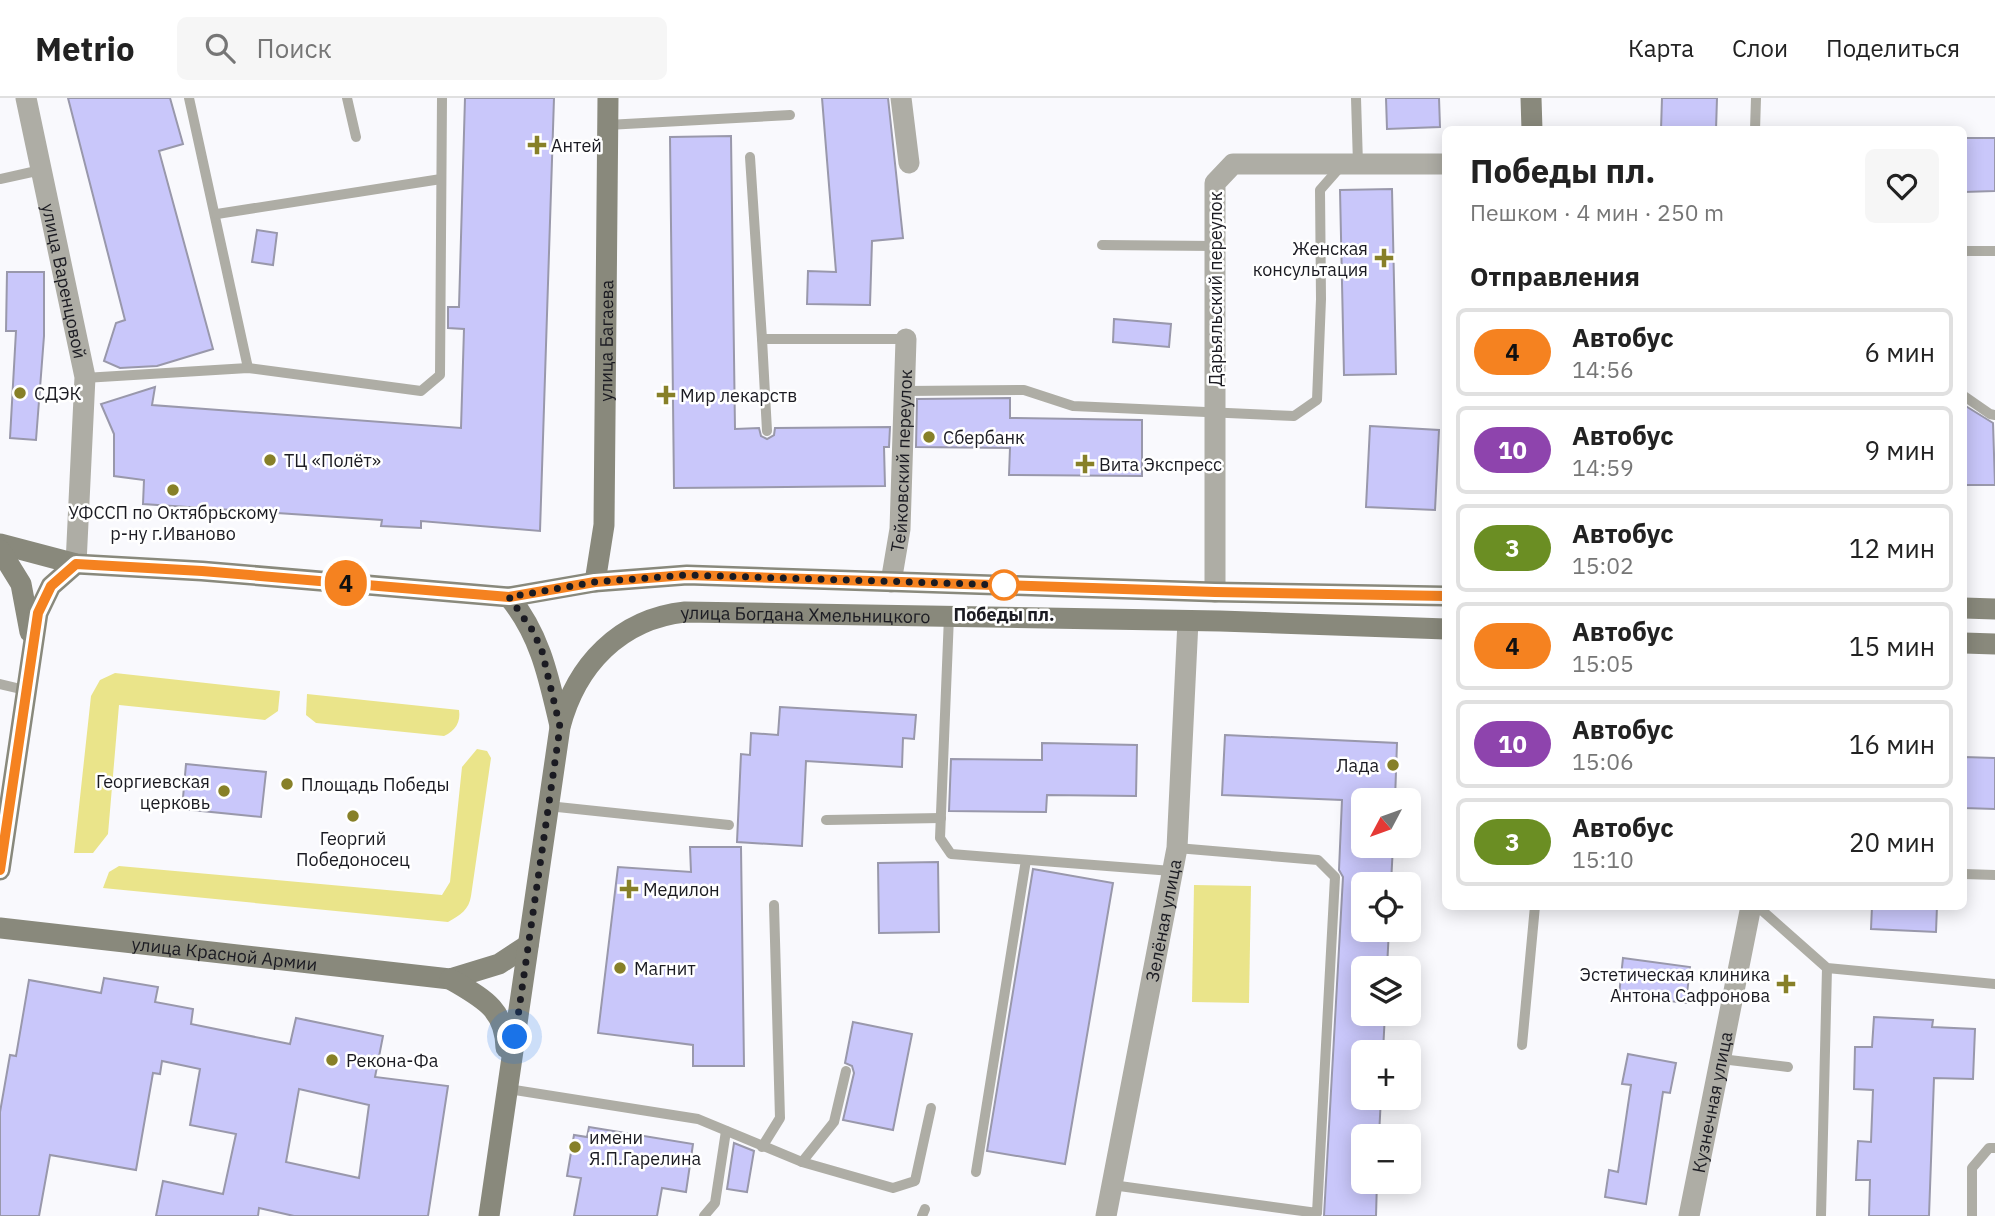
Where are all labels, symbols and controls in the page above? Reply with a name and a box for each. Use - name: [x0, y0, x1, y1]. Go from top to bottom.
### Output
- search box: [177, 17, 667, 80]
- text: Metrio: [35, 27, 135, 70]
- icon: search: [201, 29, 239, 67]
- text: Поиск: [257, 31, 332, 65]
- text: Карта: [1628, 32, 1694, 64]
- text: Слои: [1732, 32, 1788, 64]
- text: Поделиться: [1826, 32, 1960, 64]
- place label: Антей: [551, 134, 602, 157]
- marker: Антей: [529, 137, 545, 153]
- text: Победы пл.: [1470, 149, 1656, 192]
- button: heart: [1865, 149, 1939, 223]
- street label: Дарьяльский переулок: [1204, 191, 1227, 387]
- text: Пешком · 4 мин · 250 m: [1470, 197, 1724, 227]
- street label: улица Варенцовой: [37, 201, 92, 361]
- place label: Женская консультация: [1253, 237, 1368, 281]
- marker: Женская консультация: [1374, 248, 1394, 268]
- text: Отправления: [1470, 259, 1640, 293]
- street label: улица Багаева: [594, 279, 618, 402]
- text: Автобус: [1572, 320, 1674, 354]
- text: 6 мин: [1865, 335, 1935, 369]
- text: 4: [1505, 336, 1520, 368]
- text: 14:56: [1572, 354, 1634, 384]
- street label: Тейковский переулок: [885, 369, 917, 554]
- place label: СДЭК: [34, 382, 82, 405]
- place label: Мир лекарств: [680, 384, 797, 407]
- marker: СДЭК: [12, 385, 28, 401]
- marker: Мир лекарств: [658, 387, 674, 403]
- text: Автобус: [1572, 418, 1674, 452]
- place label: Сбербанк: [943, 426, 1025, 449]
- marker: Сбербанк: [921, 429, 937, 445]
- text: 9 мин: [1865, 433, 1935, 467]
- text: 10: [1498, 434, 1527, 466]
- place label: ТЦ «Полёт»: [284, 449, 381, 472]
- marker: ТЦ «Полёт»: [262, 452, 278, 468]
- text: 14:59: [1572, 452, 1634, 482]
- place label: Вита Экспресс: [1099, 453, 1222, 476]
- marker: Вита Экспресс: [1077, 456, 1093, 472]
- marker: УФССП по Октябрьскому р-ну г.Иваново: [165, 482, 181, 498]
- place label: УФССП по Октябрьскому р-ну г.Иваново: [68, 501, 278, 545]
- text: Автобус: [1572, 516, 1674, 550]
- text: 12 мин: [1849, 531, 1935, 565]
- text: 3: [1505, 532, 1520, 564]
- text: 15:02: [1572, 550, 1634, 580]
- line badge: 4: [323, 560, 369, 606]
- text: 4: [339, 567, 353, 599]
- marker: Победы пл.: [989, 570, 1019, 600]
- street label: улица Богдана Хмельницкого: [679, 600, 931, 628]
- place label: Победы пл.: [953, 603, 1055, 626]
- text: Автобус: [1572, 614, 1674, 648]
- text: 15 мин: [1849, 629, 1935, 663]
- text: 4: [1505, 630, 1520, 662]
- text: 15:05: [1572, 648, 1634, 678]
- text: Автобус: [1572, 712, 1674, 746]
- text: 16 мин: [1849, 727, 1935, 761]
- text: 10: [1498, 728, 1527, 760]
- text: 15:06: [1572, 746, 1634, 776]
- place label: Лада: [1336, 754, 1379, 777]
- marker: Лада: [1385, 757, 1401, 773]
- place label: Георгиевская церковь: [96, 770, 210, 814]
- place label: Площадь Победы: [301, 773, 449, 796]
- marker: Площадь Победы: [279, 776, 295, 792]
- marker: Георгиевская церковь: [216, 783, 232, 799]
- north arrow: [1351, 788, 1421, 858]
- map controls: [1351, 788, 1421, 1194]
- marker: Георгий Победоносец: [345, 808, 361, 824]
- text: Автобус: [1572, 810, 1674, 844]
- text: 20 мин: [1849, 825, 1935, 859]
- text: 3: [1505, 826, 1520, 858]
- place label: Георгий Победоносец: [296, 827, 410, 871]
- text: 15:10: [1572, 844, 1634, 874]
- street label: Зелёная улица: [1140, 857, 1186, 984]
- button: locate: [1351, 872, 1421, 942]
- place label: Медилон: [643, 878, 720, 901]
- marker: Медилон: [621, 881, 637, 897]
- street label: улица Красной Армии: [131, 932, 318, 975]
- button: layers: [1351, 956, 1421, 1026]
- place label: Магнит: [634, 957, 696, 980]
- marker: Магнит: [612, 960, 628, 976]
- place label: Эстетическая клиника Антона Сафронова: [1580, 963, 1770, 1007]
- marker: Эстетическая клиника Антона Сафронова: [1776, 974, 1796, 994]
- your location: [497, 1019, 532, 1054]
- street label: Кузнечная улица: [1686, 1029, 1737, 1175]
- button: +: [1351, 1040, 1421, 1110]
- place label: Рекона-Фа: [346, 1049, 439, 1072]
- marker: Рекона-Фа: [324, 1052, 340, 1068]
- button: −: [1351, 1124, 1421, 1194]
- place label: имени Я.П.Гарелина: [589, 1126, 701, 1170]
- marker: имени Я.П.Гарелина: [567, 1139, 583, 1155]

